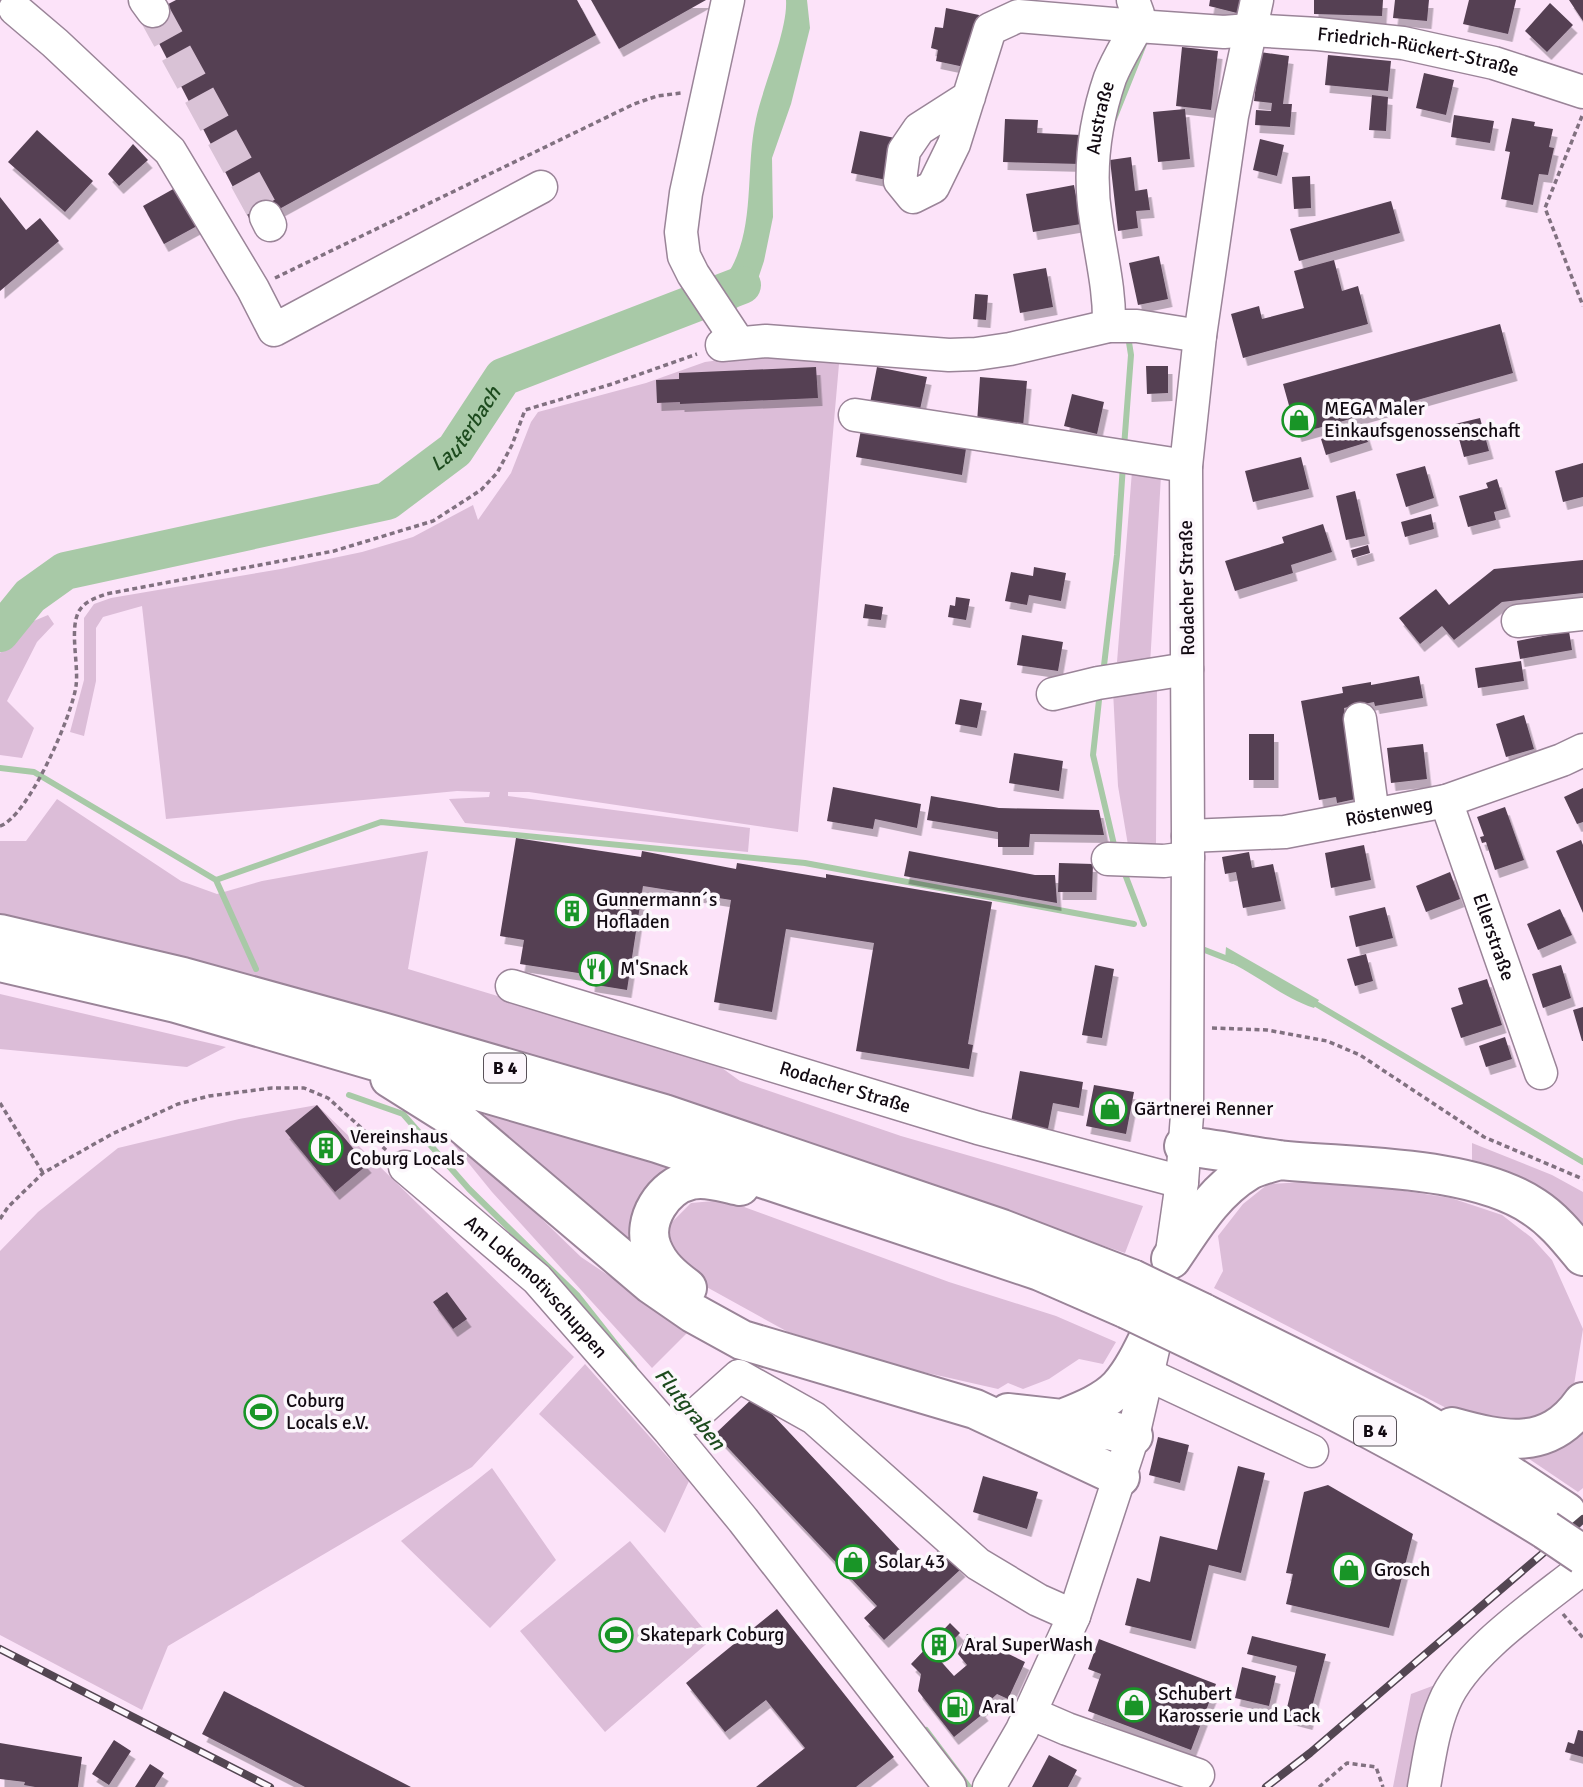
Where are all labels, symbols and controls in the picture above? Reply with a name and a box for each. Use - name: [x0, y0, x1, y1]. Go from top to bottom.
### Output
- street label: Friedrich-Rückert-Straße: [1316, 22, 1522, 82]
- street label: Austraße: [1081, 78, 1120, 156]
- water label: Lauterbach: [425, 381, 507, 477]
- place label: MEGA Maler Einkaufsgenossenschaft: [1324, 397, 1520, 443]
- shop icon: MEGA Maler Einkaufsgenossenschaft: [1280, 401, 1318, 439]
- street label: Rodacher Straße: [1174, 520, 1200, 656]
- street label: Röstenweg: [1343, 792, 1435, 832]
- place label: Gunnermann´s Hofladen: [596, 888, 717, 934]
- street label: Ellerstraße: [1467, 890, 1520, 984]
- building icon: Gunnermann´s Hofladen: [553, 892, 591, 930]
- restaurant icon: M'Snack: [577, 950, 615, 988]
- place label: M'Snack: [620, 957, 689, 981]
- road number: B 4: [484, 1054, 526, 1083]
- street label: Rodacher Straße: [776, 1056, 913, 1119]
- shop icon: Gärtnerei Renner: [1091, 1090, 1129, 1128]
- place label: Gärtnerei Renner: [1134, 1097, 1273, 1121]
- place label: Vereinshaus Coburg Locals: [350, 1125, 464, 1171]
- building icon: Vereinshaus Coburg Locals: [307, 1129, 345, 1167]
- street label: Am Lokomotivschuppen: [459, 1211, 613, 1363]
- water label: Flutgraben: [649, 1363, 731, 1456]
- place label: Coburg Locals e.V.: [286, 1389, 369, 1435]
- sports icon: Coburg Locals e.V.: [242, 1393, 280, 1431]
- road number: B 4: [1354, 1416, 1396, 1446]
- shop icon: Solar 43: [834, 1543, 872, 1581]
- place label: Solar 43: [878, 1550, 945, 1574]
- shop icon: Grosch: [1330, 1551, 1368, 1589]
- place label: Grosch: [1374, 1558, 1430, 1582]
- sports icon: Skatepark Coburg: [597, 1616, 635, 1654]
- place label: Skatepark Coburg: [640, 1623, 784, 1647]
- building icon: Aral SuperWash: [920, 1626, 958, 1664]
- place label: Aral SuperWash: [964, 1633, 1093, 1657]
- place label: Schubert Karosserie und Lack: [1158, 1682, 1321, 1728]
- shop icon: Schubert Karosserie und Lack: [1115, 1686, 1153, 1724]
- fuel station icon: Aral: [938, 1688, 976, 1726]
- place label: Aral: [982, 1695, 1016, 1719]

